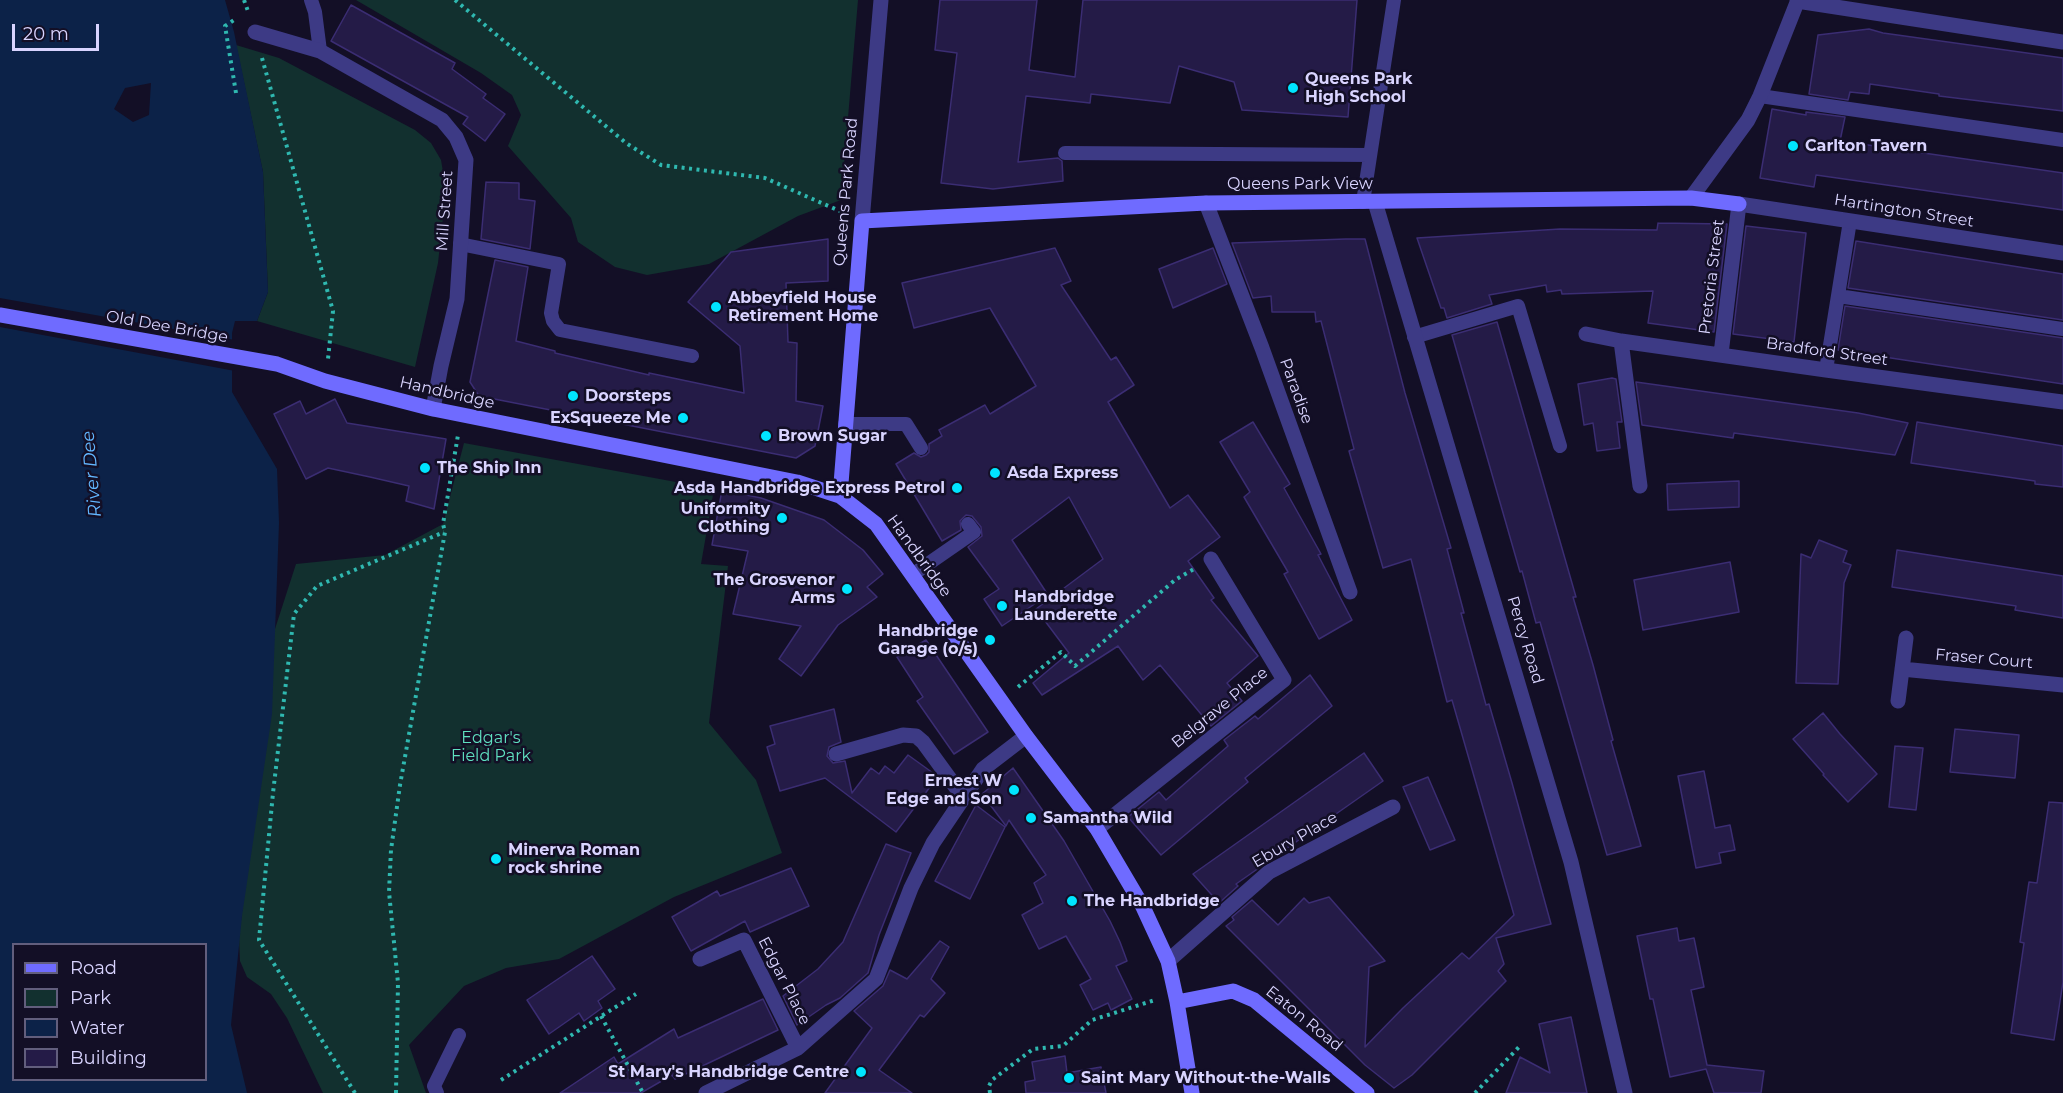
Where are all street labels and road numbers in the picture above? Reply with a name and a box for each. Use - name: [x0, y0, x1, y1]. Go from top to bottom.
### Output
- street label: Queens Park Road: [830, 117, 862, 267]
- street label: Mill Street: [433, 170, 457, 252]
- street label: Queens Park View: [1227, 174, 1373, 194]
- street label: Hartington Street: [1833, 190, 1975, 232]
- street label: Pretoria Street: [1695, 218, 1729, 336]
- street label: Old Dee Bridge: [104, 307, 230, 347]
- street label: Bradford Street: [1765, 334, 1889, 370]
- street label: Paradise: [1275, 356, 1317, 426]
- street label: Handbridge: [398, 373, 496, 413]
- street label: Handbridge: [883, 511, 955, 601]
- street label: Percy Road: [1503, 594, 1547, 686]
- street label: Fraser Court: [1934, 645, 2034, 673]
- street label: Belgrave Place: [1168, 663, 1272, 753]
- street label: Ebury Place: [1249, 808, 1341, 872]
- street label: Edgar Place: [754, 934, 814, 1028]
- street label: Eaton Road: [1262, 982, 1346, 1056]

